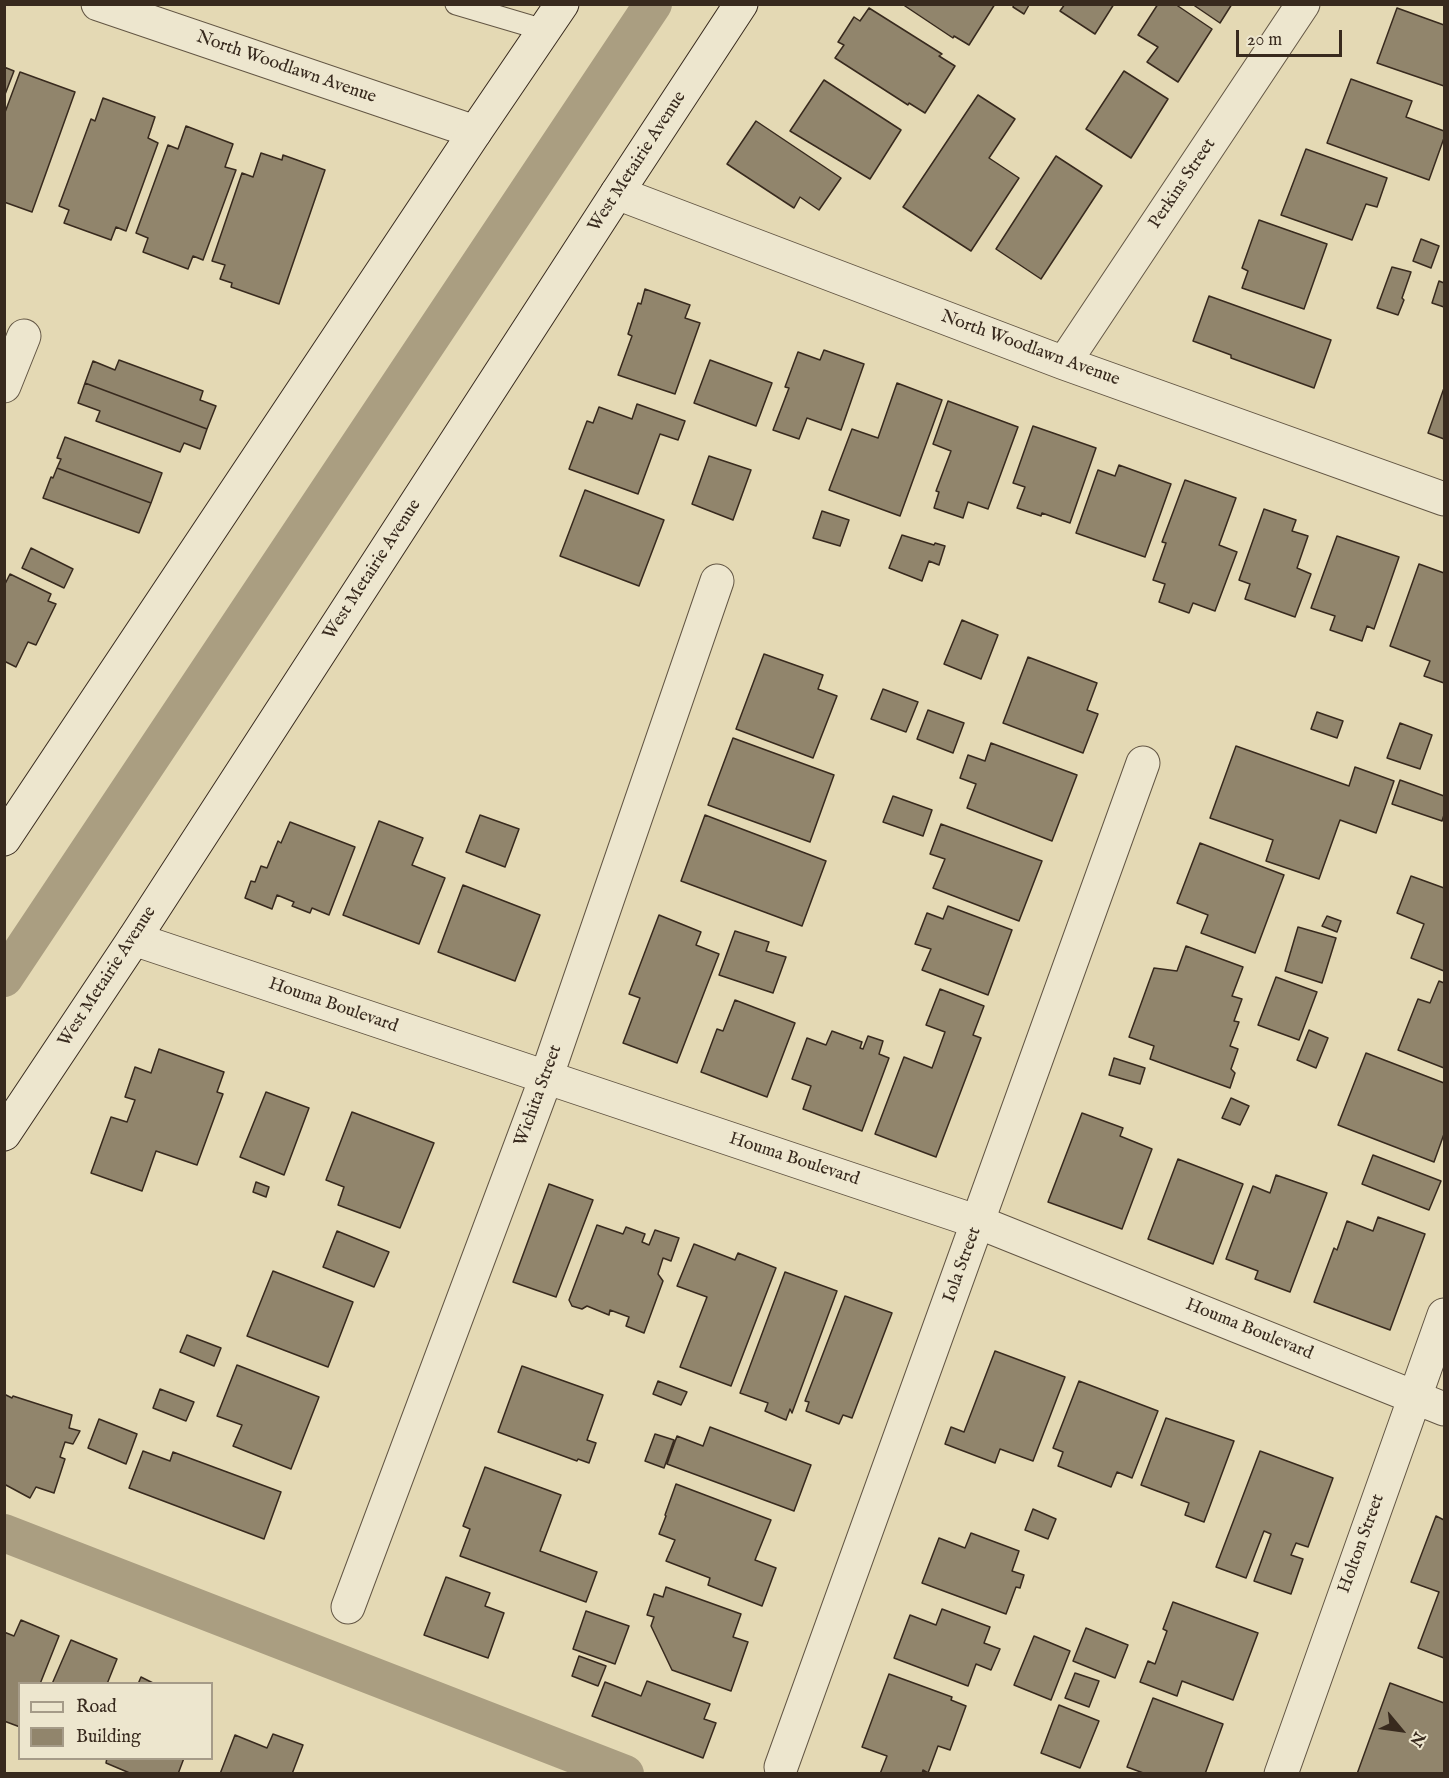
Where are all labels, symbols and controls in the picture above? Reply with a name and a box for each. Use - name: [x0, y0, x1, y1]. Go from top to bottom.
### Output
- scale bar: [1239, 18, 1346, 56]
- street label: North Woodlawn Avenue: [193, 27, 379, 109]
- text: 20 m: [1247, 29, 1282, 52]
- street label: West Metairie Avenue: [584, 88, 692, 236]
- street label: Perkins Street: [1145, 135, 1221, 233]
- street label: North Woodlawn Avenue: [937, 307, 1123, 391]
- street label: West Metairie Avenue: [319, 496, 427, 644]
- street label: West Metairie Avenue: [54, 903, 162, 1051]
- street label: Houma Boulevard: [265, 974, 401, 1038]
- street label: Wichita Street: [511, 1042, 567, 1150]
- street label: Houma Boulevard: [726, 1129, 862, 1191]
- street label: Iola Street: [939, 1224, 987, 1306]
- street label: Houma Boulevard: [1182, 1295, 1316, 1365]
- street label: Holton Street: [1334, 1492, 1390, 1596]
- legend: [18, 1682, 213, 1760]
- text: Road: [76, 1696, 117, 1719]
- north arrow: [1371, 1700, 1431, 1760]
- text: Building: [76, 1726, 141, 1749]
- text: N: [1405, 1728, 1429, 1750]

